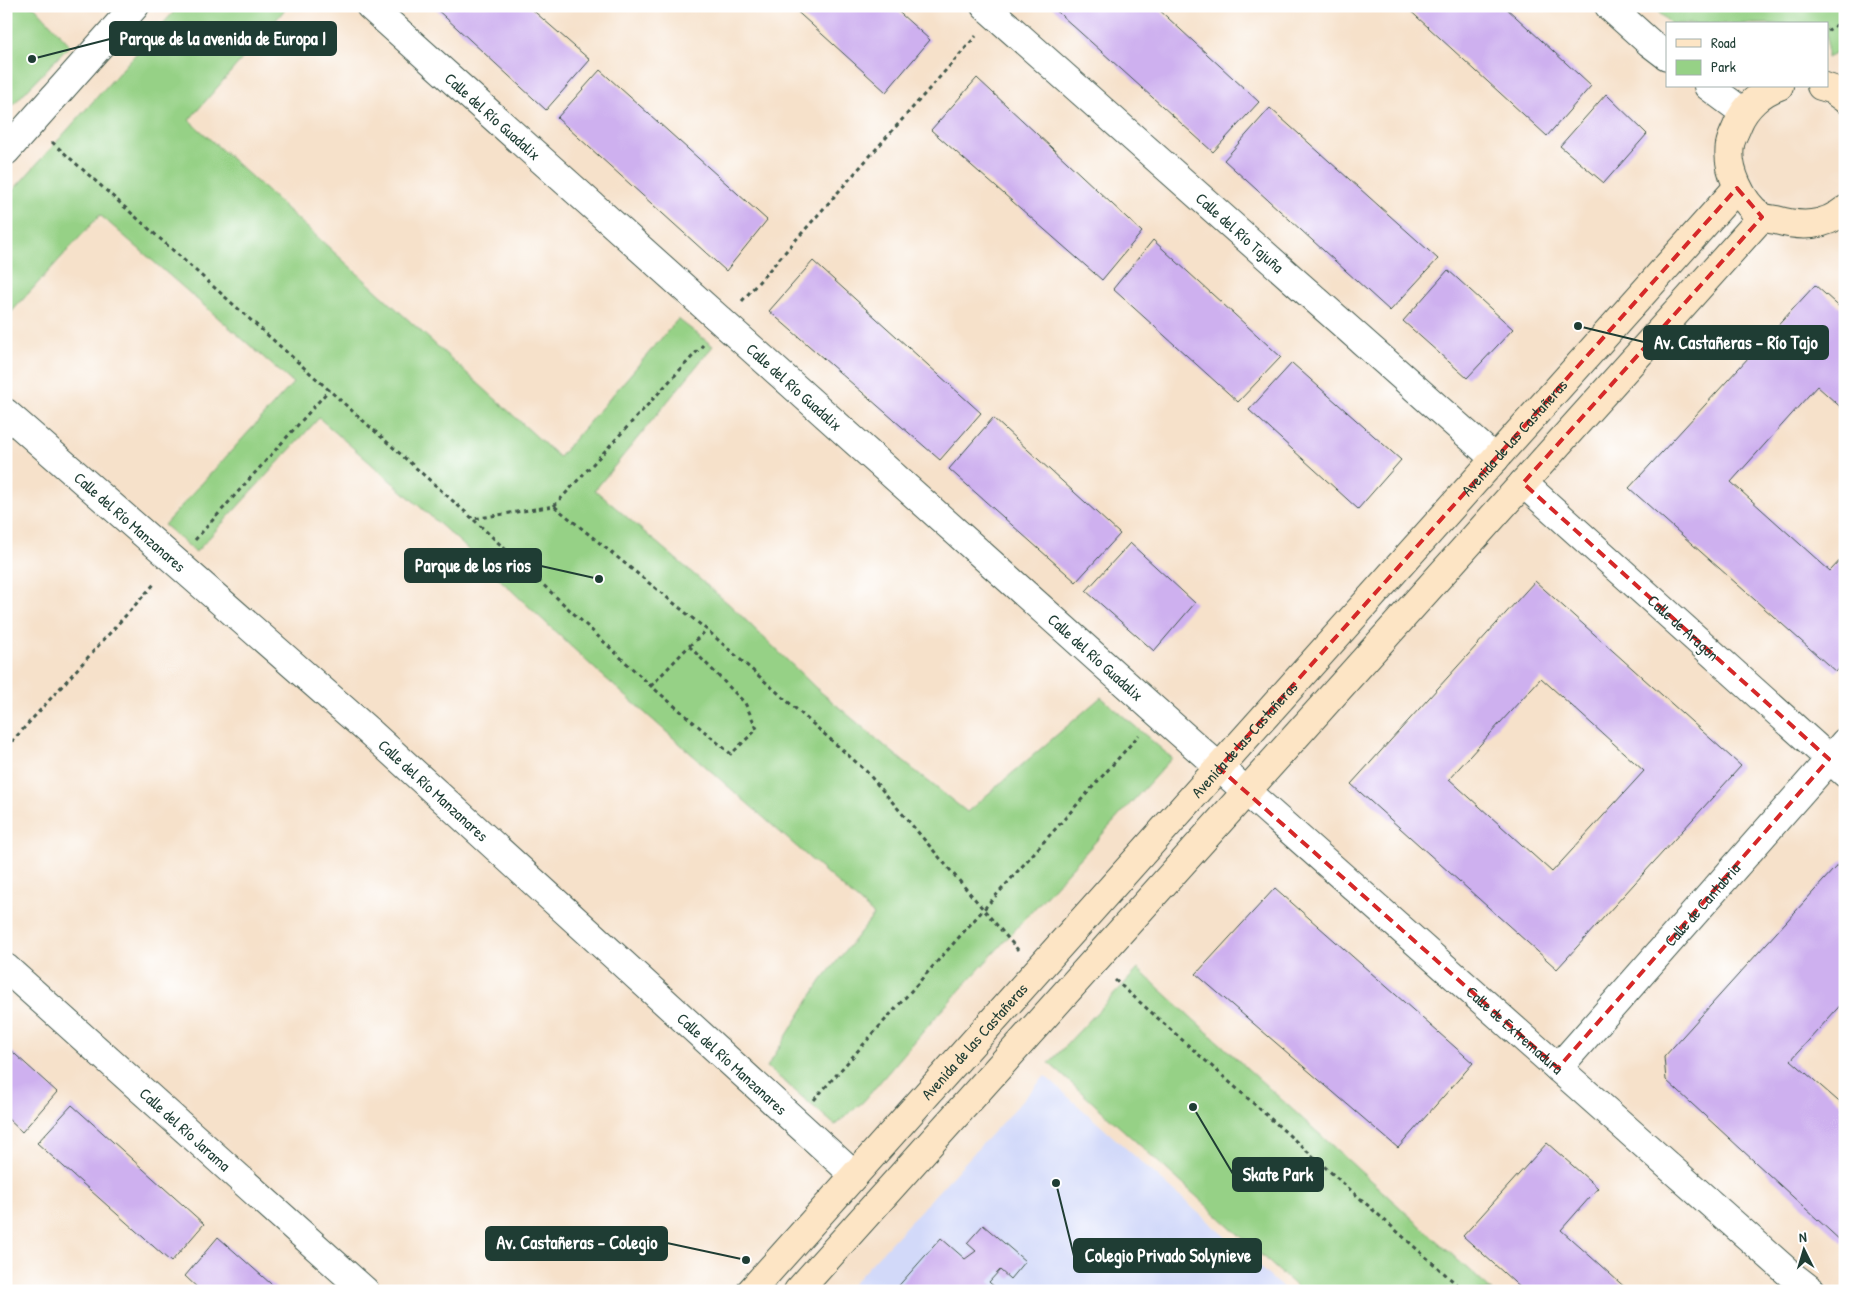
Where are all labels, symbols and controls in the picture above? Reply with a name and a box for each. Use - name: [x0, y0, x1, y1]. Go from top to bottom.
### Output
- callout: Parque de la avenida de Europa I: [110, 22, 336, 55]
- legend: [1666, 22, 1828, 88]
- text: Parque de la avenida de Europa I: [120, 26, 326, 52]
- text: Road: [1711, 32, 1736, 53]
- text: Park: [1711, 56, 1736, 77]
- street label: Calle del Río Guadalix: [440, 67, 545, 165]
- street label: Calle del Río Tajuña: [1191, 187, 1289, 278]
- callout: Av. Castañeras - Río Tajo: [1644, 326, 1828, 359]
- text: Av. Castañeras - Río Tajo: [1654, 330, 1818, 355]
- street label: Calle del Río Guadalix: [742, 338, 847, 435]
- street label: Avenida de las Castañeras: [1456, 374, 1572, 500]
- street label: Calle del Río Manzanares: [69, 467, 191, 577]
- callout: Parque de los rios: [405, 549, 541, 582]
- text: Parque de los rios: [415, 553, 531, 579]
- street label: Calle de Aragón: [1643, 589, 1724, 666]
- street label: Calle del Río Guadalix: [1043, 608, 1148, 706]
- street label: Avenida de las Castañeras: [1186, 676, 1302, 802]
- street label: Calle del Río Manzanares: [374, 734, 493, 846]
- street label: Calle de Cantabria: [1659, 858, 1745, 951]
- street label: Avenida de las Castañeras: [916, 978, 1032, 1104]
- street label: Calle de Extremadura: [1462, 981, 1568, 1079]
- street label: Calle del Río Manzanares: [672, 1007, 792, 1120]
- street label: Calle del Río Jarama: [135, 1082, 235, 1176]
- callout: Skate Park: [1233, 1158, 1323, 1191]
- text: Skate Park: [1243, 1162, 1314, 1187]
- north arrow: [1778, 1224, 1828, 1274]
- callout: Av. Castañeras - Colegio: [486, 1227, 667, 1260]
- text: N: [1798, 1227, 1808, 1246]
- text: Av. Castañeras - Colegio: [496, 1230, 658, 1256]
- callout: Colegio Privado Solynieve: [1074, 1239, 1261, 1272]
- text: Colegio Privado Solynieve: [1085, 1243, 1252, 1269]

